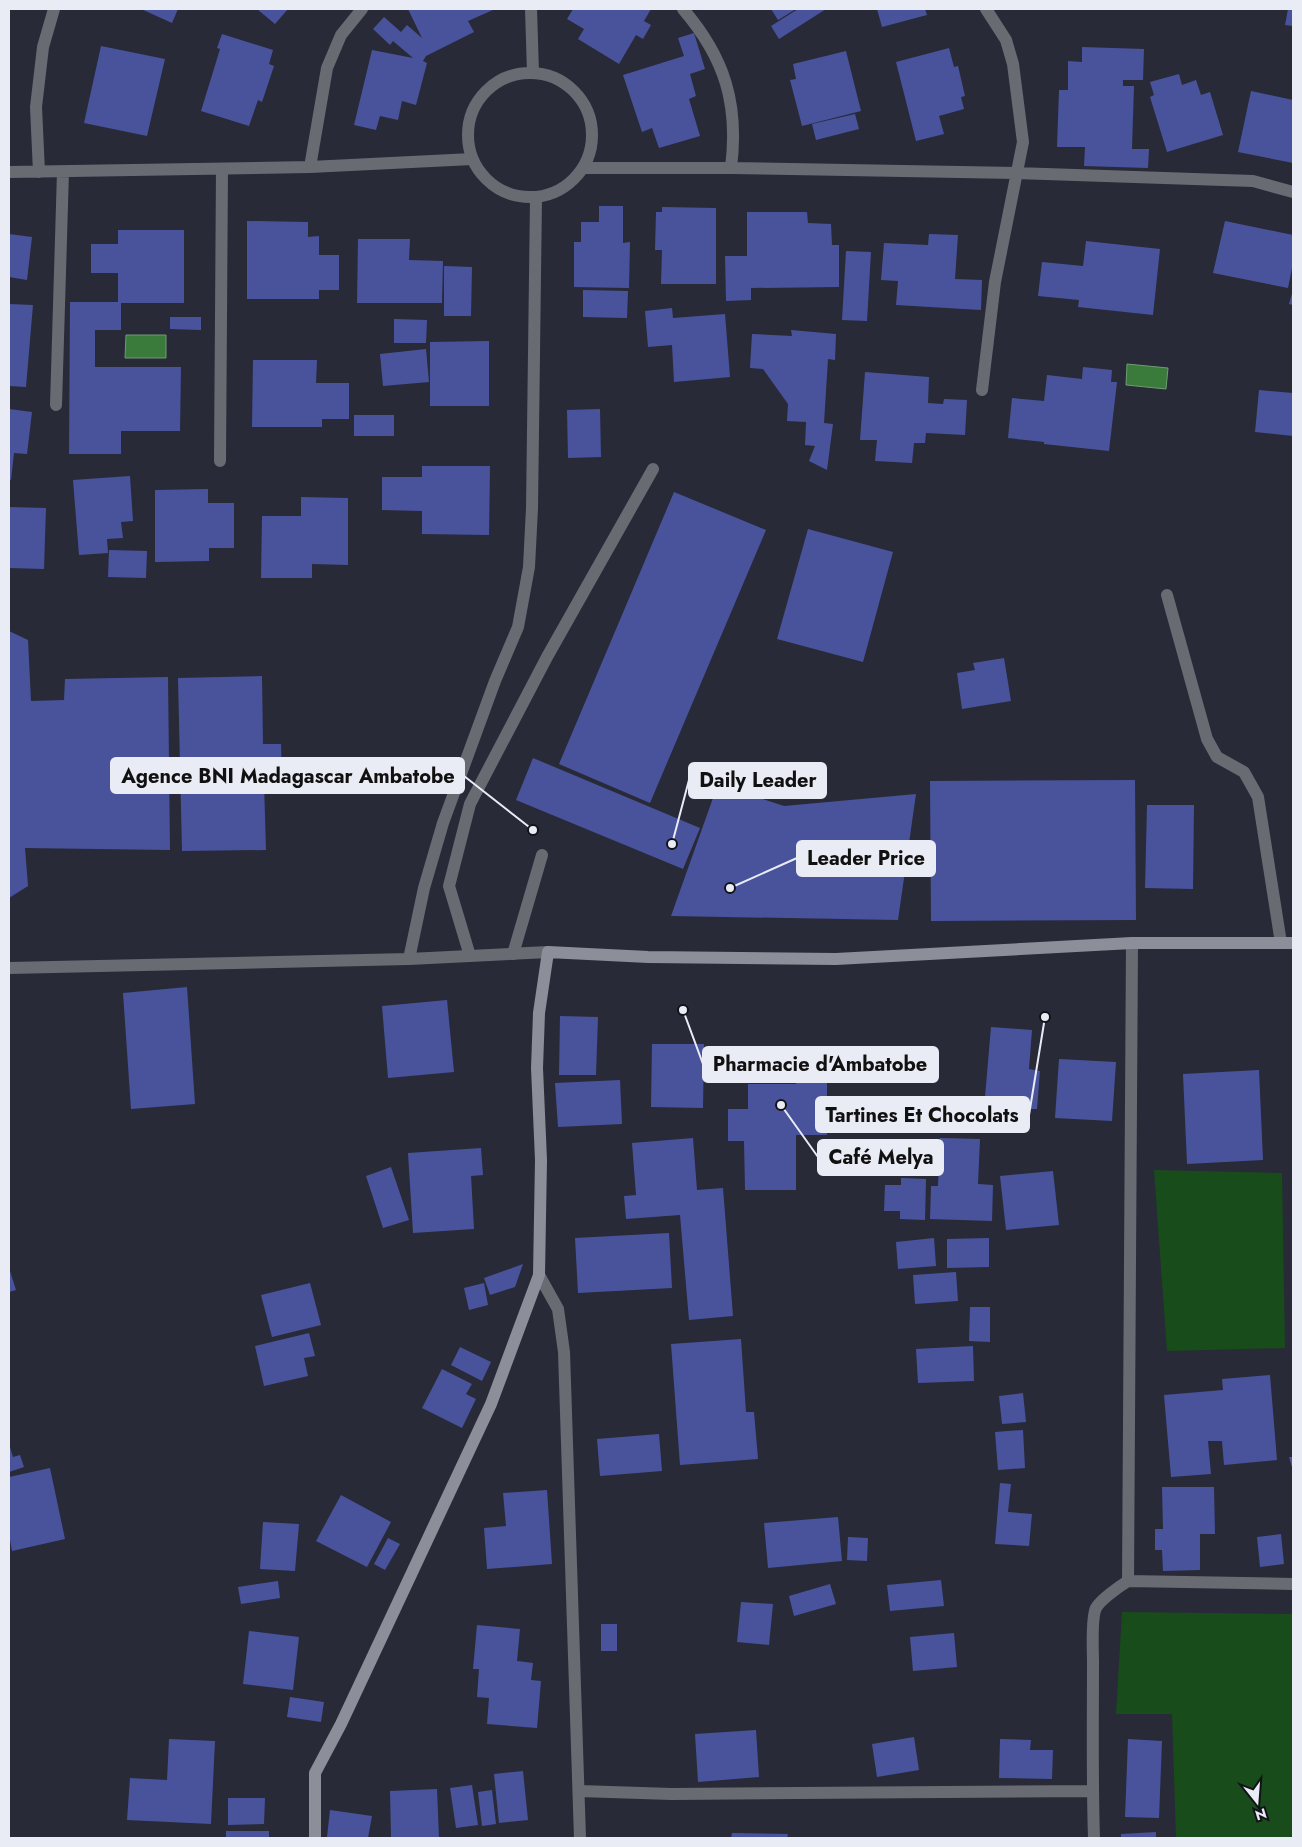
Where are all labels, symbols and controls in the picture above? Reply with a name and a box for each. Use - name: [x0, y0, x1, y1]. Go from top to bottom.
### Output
- callout: Agence BNI Madagascar Ambatobe: [111, 758, 464, 793]
- text: Agence BNI Madagascar Ambatobe: [120, 762, 455, 791]
- callout: Daily Leader: [689, 763, 826, 798]
- text: Daily Leader: [699, 766, 818, 795]
- callout: Leader Price: [797, 841, 935, 876]
- text: Leader Price: [807, 844, 925, 873]
- callout: Pharmacie d'Ambatobe: [703, 1047, 938, 1082]
- text: Pharmacie d'Ambatobe: [713, 1050, 927, 1079]
- callout: Tartines Et Chocolats: [816, 1097, 1029, 1132]
- text: Tartines Et Chocolats: [825, 1101, 1019, 1130]
- callout: Café Melya: [818, 1140, 943, 1175]
- text: Café Melya: [828, 1143, 934, 1172]
- north arrow: [1232, 1777, 1282, 1827]
- text: N: [1253, 1803, 1269, 1826]

